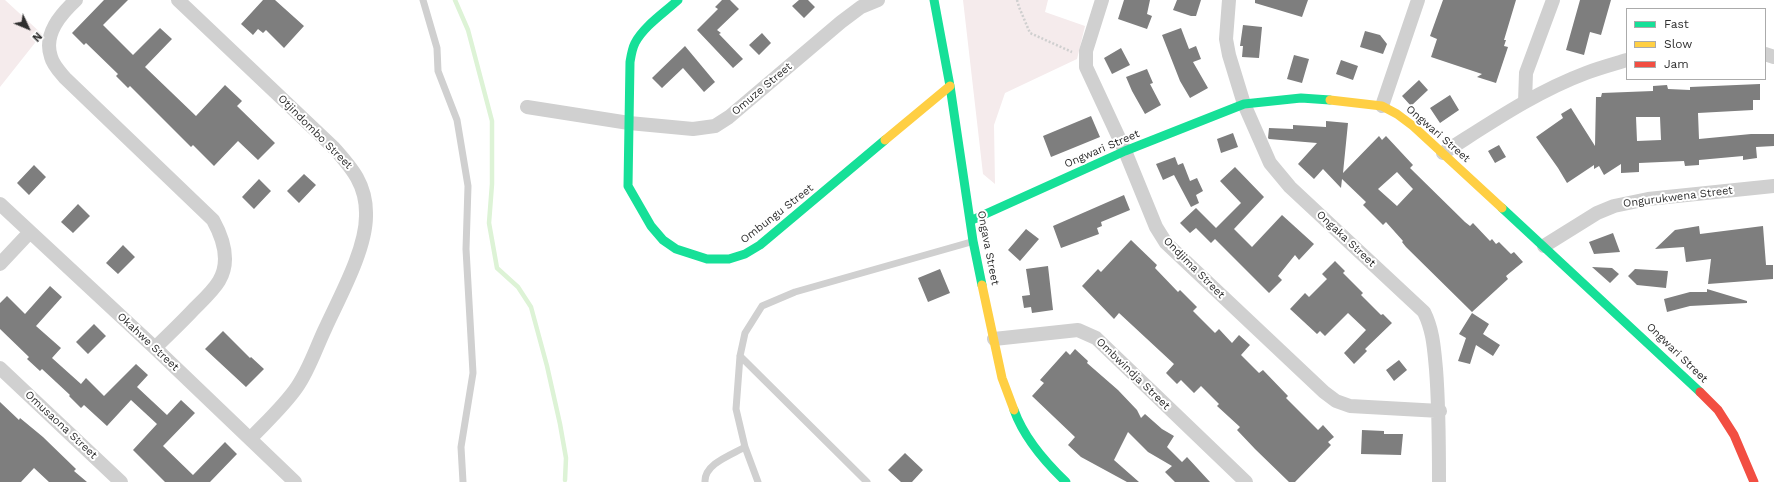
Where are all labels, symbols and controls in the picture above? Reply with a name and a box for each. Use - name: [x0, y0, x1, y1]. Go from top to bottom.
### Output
- north arrow: [8, 8, 48, 48]
- legend: [1626, 8, 1766, 80]
- text: Fast: [1664, 17, 1689, 31]
- text: N: [29, 29, 45, 44]
- text: Slow: [1664, 37, 1692, 51]
- text: Jam: [1664, 57, 1689, 71]
- street label: Omuze Street: [729, 60, 795, 118]
- street label: Otjindombo Street: [275, 92, 355, 172]
- street label: Ongwari Street: [1403, 103, 1473, 165]
- street label: Ongwari Street: [1062, 127, 1142, 171]
- street label: Ombungu Street: [738, 182, 816, 246]
- street label: Ongurukwena Street: [1622, 184, 1734, 210]
- street label: Ongaka Street: [1314, 208, 1378, 270]
- street label: Ongava Street: [974, 210, 1002, 286]
- street label: Ondjima Street: [1161, 235, 1227, 301]
- street label: Okahwe Street: [114, 310, 182, 374]
- street label: Ongwari Street: [1644, 320, 1710, 386]
- street label: Ombwindja Street: [1093, 335, 1173, 413]
- street label: Omusaona Street: [22, 388, 100, 462]

